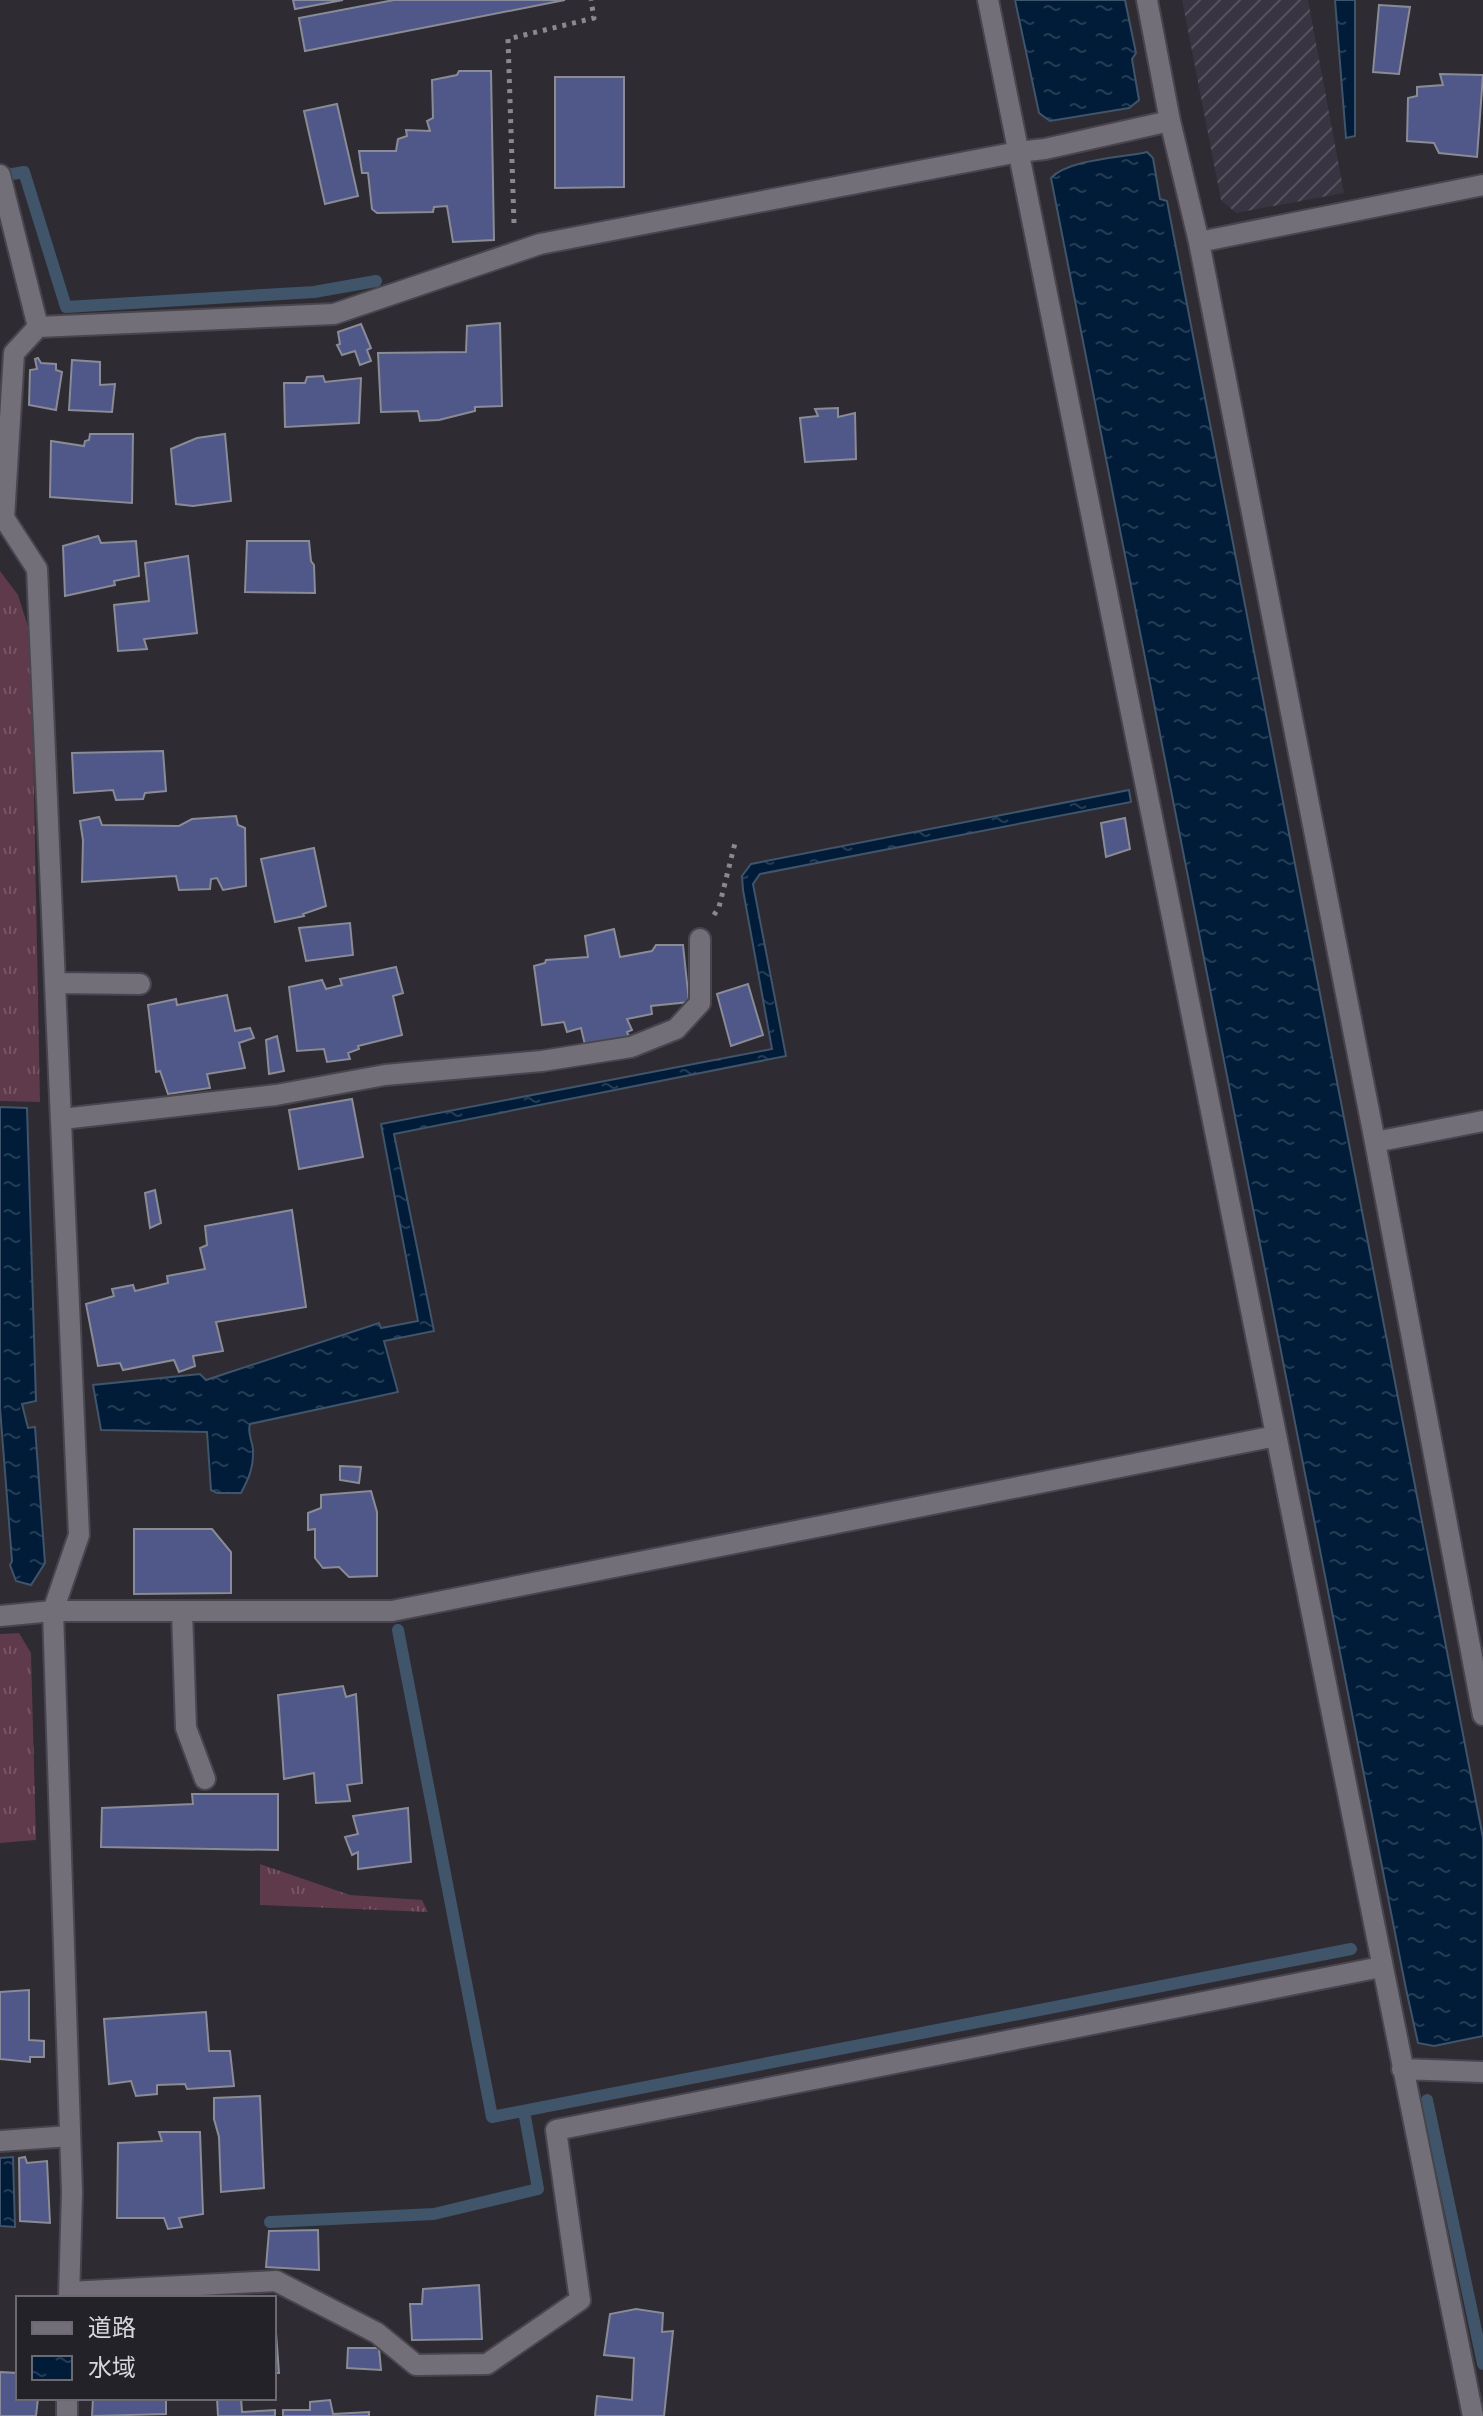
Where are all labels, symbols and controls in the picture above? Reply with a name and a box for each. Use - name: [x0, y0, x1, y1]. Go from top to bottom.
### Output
- legend: [16, 2296, 276, 2400]
- text: 道路: [88, 2313, 136, 2342]
- text: 水域: [88, 2353, 136, 2382]

